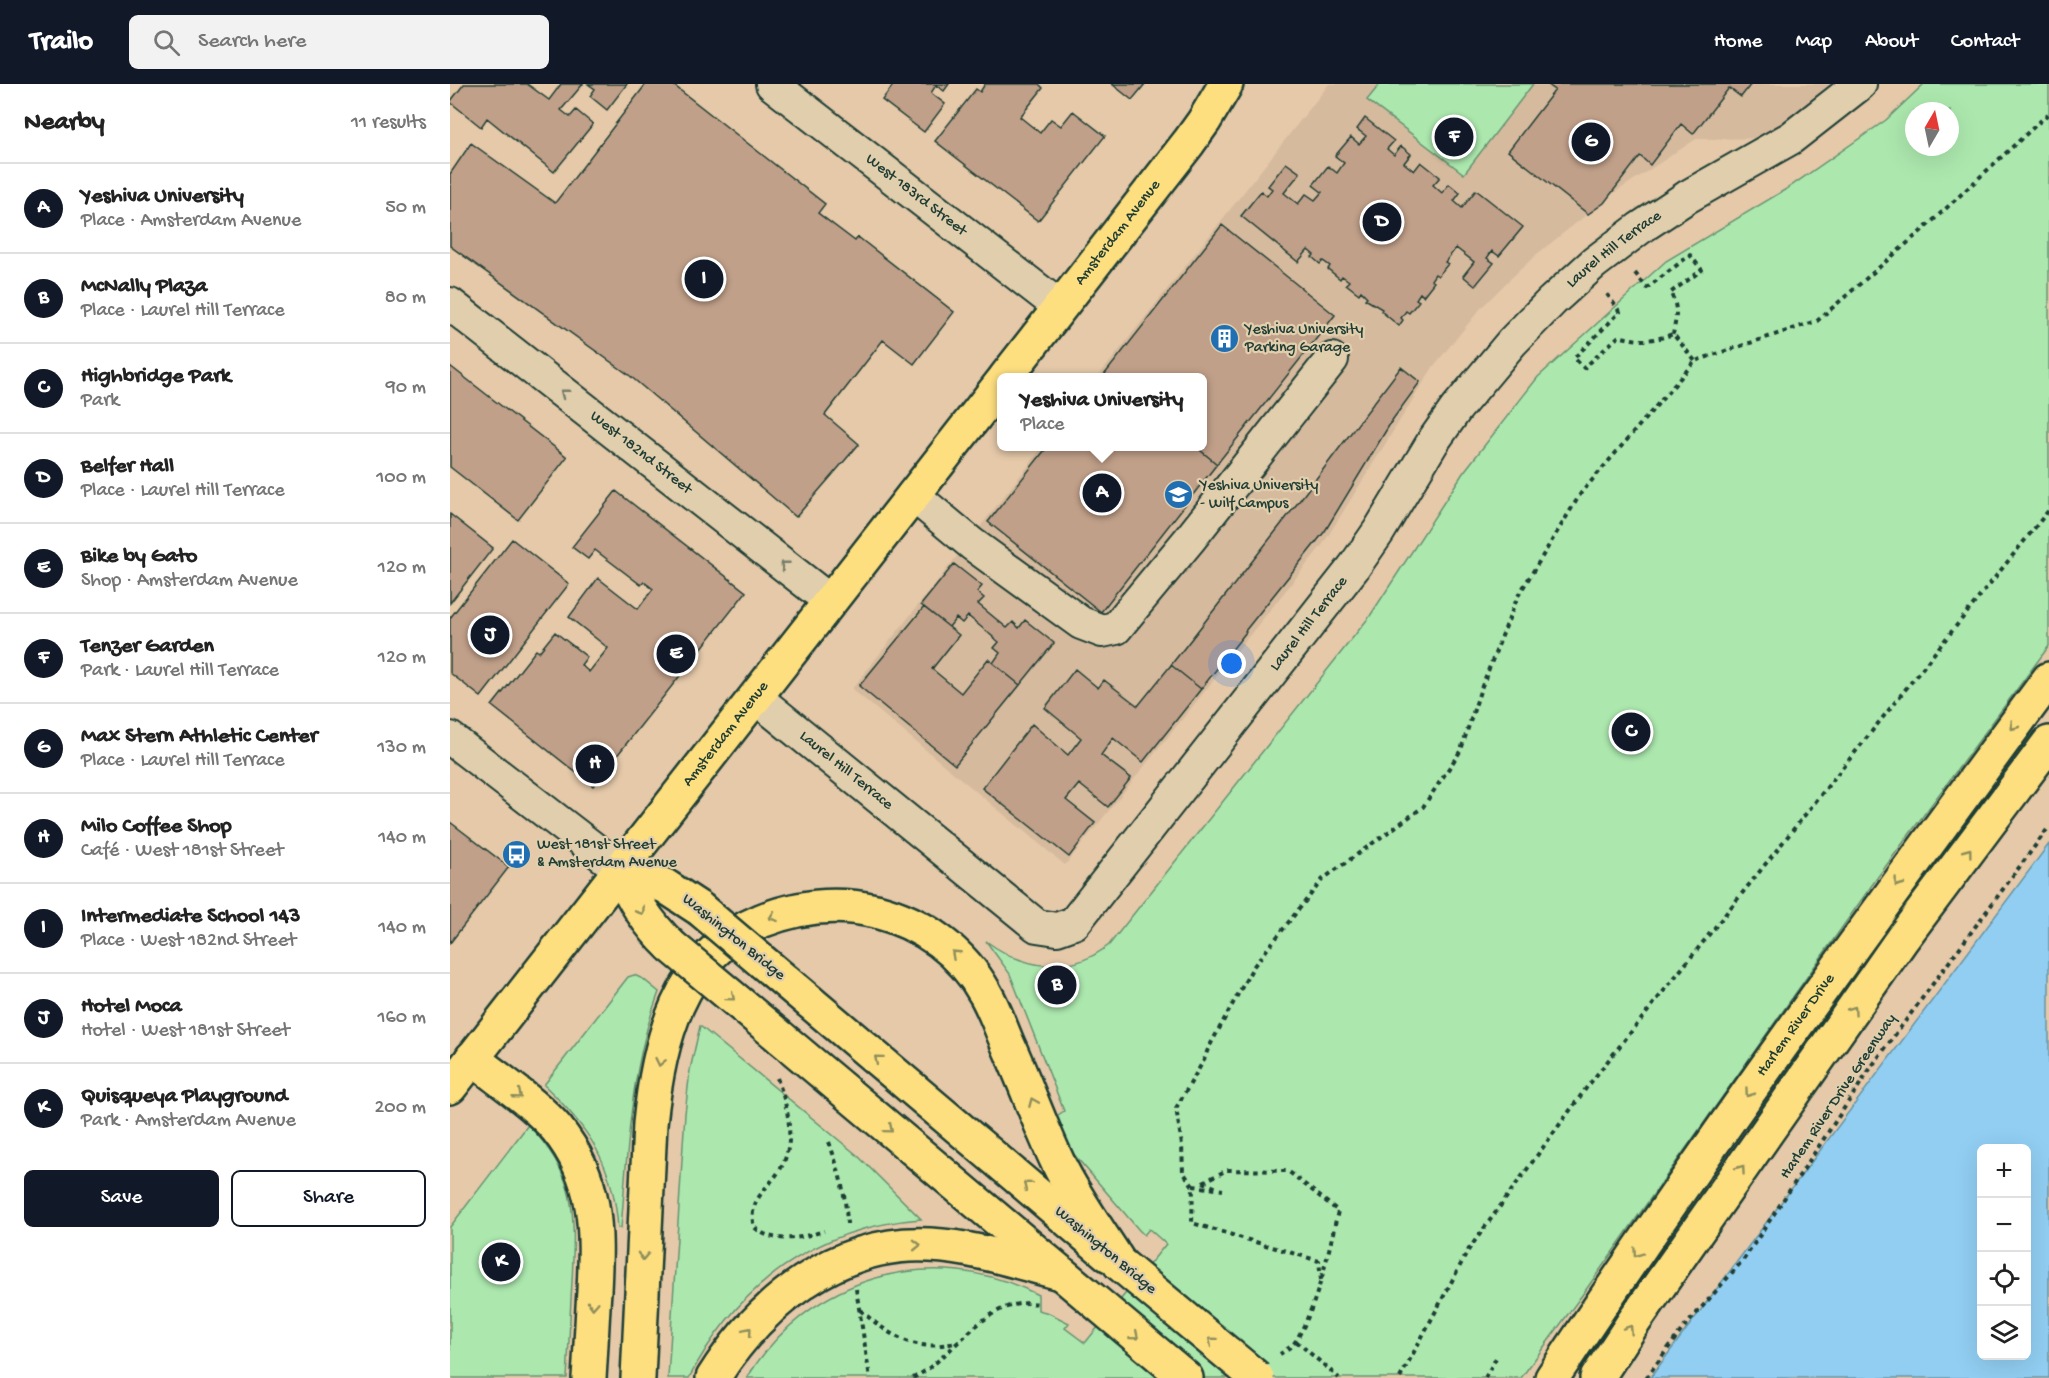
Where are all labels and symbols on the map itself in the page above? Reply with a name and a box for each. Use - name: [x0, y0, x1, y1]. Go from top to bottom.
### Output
- north arrow: [1905, 102, 1959, 156]
- pin: F: [1434, 115, 1474, 160]
- pin: G: [1572, 120, 1610, 164]
- street label: West 183rd Street: [861, 150, 972, 242]
- street label: Amsterdam Avenue: [1071, 176, 1166, 289]
- pin: D: [1362, 200, 1402, 244]
- street label: Laurel Hill Terrace: [1563, 206, 1666, 293]
- pin: I: [684, 256, 724, 302]
- place label: Yeshiva University Parking Garage: [1243, 321, 1364, 358]
- building icon: Yeshiva University Parking Garage: [1208, 323, 1240, 355]
- one-way arrow: [560, 390, 571, 401]
- street label: West 182nd Street: [586, 407, 697, 500]
- pin: A: [1082, 470, 1122, 516]
- place label: Yeshiva University - Wilf Campus: [1198, 477, 1319, 514]
- school or university icon: Yeshiva University - Wilf Campus: [1163, 479, 1195, 511]
- one-way arrow: [780, 562, 791, 573]
- street label: Laurel Hill Terrace: [1266, 572, 1353, 675]
- pin: J: [470, 612, 510, 658]
- pin: E: [656, 632, 696, 676]
- your location: [1217, 649, 1246, 678]
- street label: Amsterdam Avenue: [679, 677, 774, 791]
- pin: C: [1612, 710, 1650, 754]
- one-way arrow: [2010, 720, 2021, 731]
- street label: Laurel Hill Terrace: [795, 727, 897, 815]
- pin: H: [576, 742, 614, 786]
- place label: West 181st Street & Amsterdam Avenue: [537, 836, 678, 873]
- bus stop icon: West 181st Street & Amsterdam Avenue: [500, 838, 532, 870]
- one-way arrow: [1960, 848, 1971, 859]
- one-way arrow: [1894, 876, 1905, 887]
- street label: Washington Bridge: [678, 891, 789, 986]
- one-way arrow: [633, 904, 644, 915]
- one-way arrow: [769, 909, 779, 922]
- one-way arrow: [951, 950, 961, 961]
- pin: B: [1038, 962, 1076, 1008]
- street label: Harlem River Drive: [1753, 970, 1840, 1081]
- one-way arrow: [724, 990, 735, 1001]
- one-way arrow: [1846, 1006, 1857, 1017]
- street label: Harlem River Drive Greenway: [1777, 1011, 1901, 1183]
- one-way arrow: [874, 1056, 885, 1067]
- one-way arrow: [654, 1057, 667, 1067]
- one-way arrow: [1745, 1087, 1756, 1098]
- one-way arrow: [511, 1088, 522, 1099]
- one-way arrow: [1028, 1097, 1040, 1108]
- one-way arrow: [882, 1122, 893, 1133]
- one-way arrow: [1734, 1165, 1745, 1176]
- one-way arrow: [1023, 1182, 1034, 1193]
- street label: Washington Bridge: [1050, 1203, 1160, 1300]
- one-way arrow: [912, 1239, 921, 1251]
- pin: K: [482, 1240, 520, 1284]
- one-way arrow: [1633, 1246, 1644, 1257]
- one-way arrow: [637, 1252, 650, 1261]
- one-way arrow: [586, 1300, 599, 1309]
- one-way arrow: [1622, 1325, 1633, 1336]
- one-way arrow: [741, 1327, 752, 1338]
- one-way arrow: [1128, 1328, 1139, 1339]
- one-way arrow: [1208, 1337, 1219, 1348]

